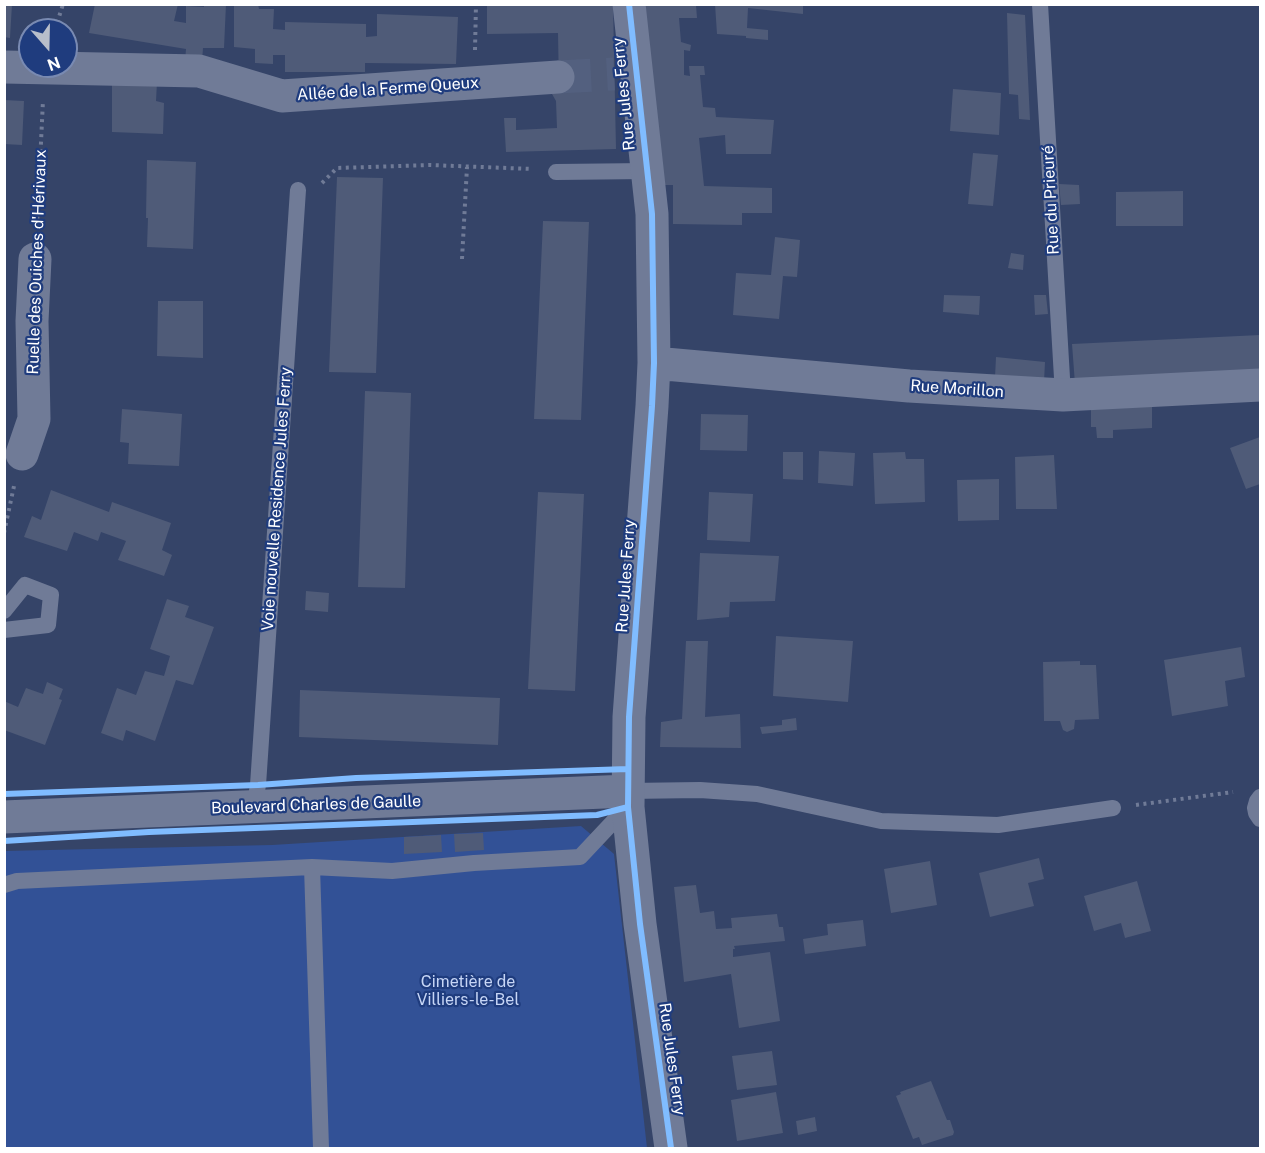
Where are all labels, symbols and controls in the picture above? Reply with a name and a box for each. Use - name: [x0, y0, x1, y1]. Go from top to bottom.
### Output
- north arrow: [18, 18, 78, 78]
- street label: Rue Jules Ferry: [609, 37, 639, 151]
- text: N: [45, 52, 63, 75]
- street label: Allée de la Ferme Queux: [296, 73, 480, 105]
- street label: Rue du Prieuré: [1039, 145, 1063, 255]
- street label: Ruelle des Ouiches d'Hérivaux: [23, 149, 51, 375]
- street label: Voie nouvelle Residence Jules Ferry: [258, 367, 296, 631]
- street label: Rue Morillon: [910, 376, 1004, 402]
- street label: Rue Jules Ferry: [612, 519, 640, 633]
- street label: Boulevard Charles de Gaulle: [211, 792, 421, 818]
- park label: Cimetière de Villiers-le-Bel: [417, 972, 519, 1010]
- street label: Rue Jules Ferry: [655, 1001, 689, 1117]

